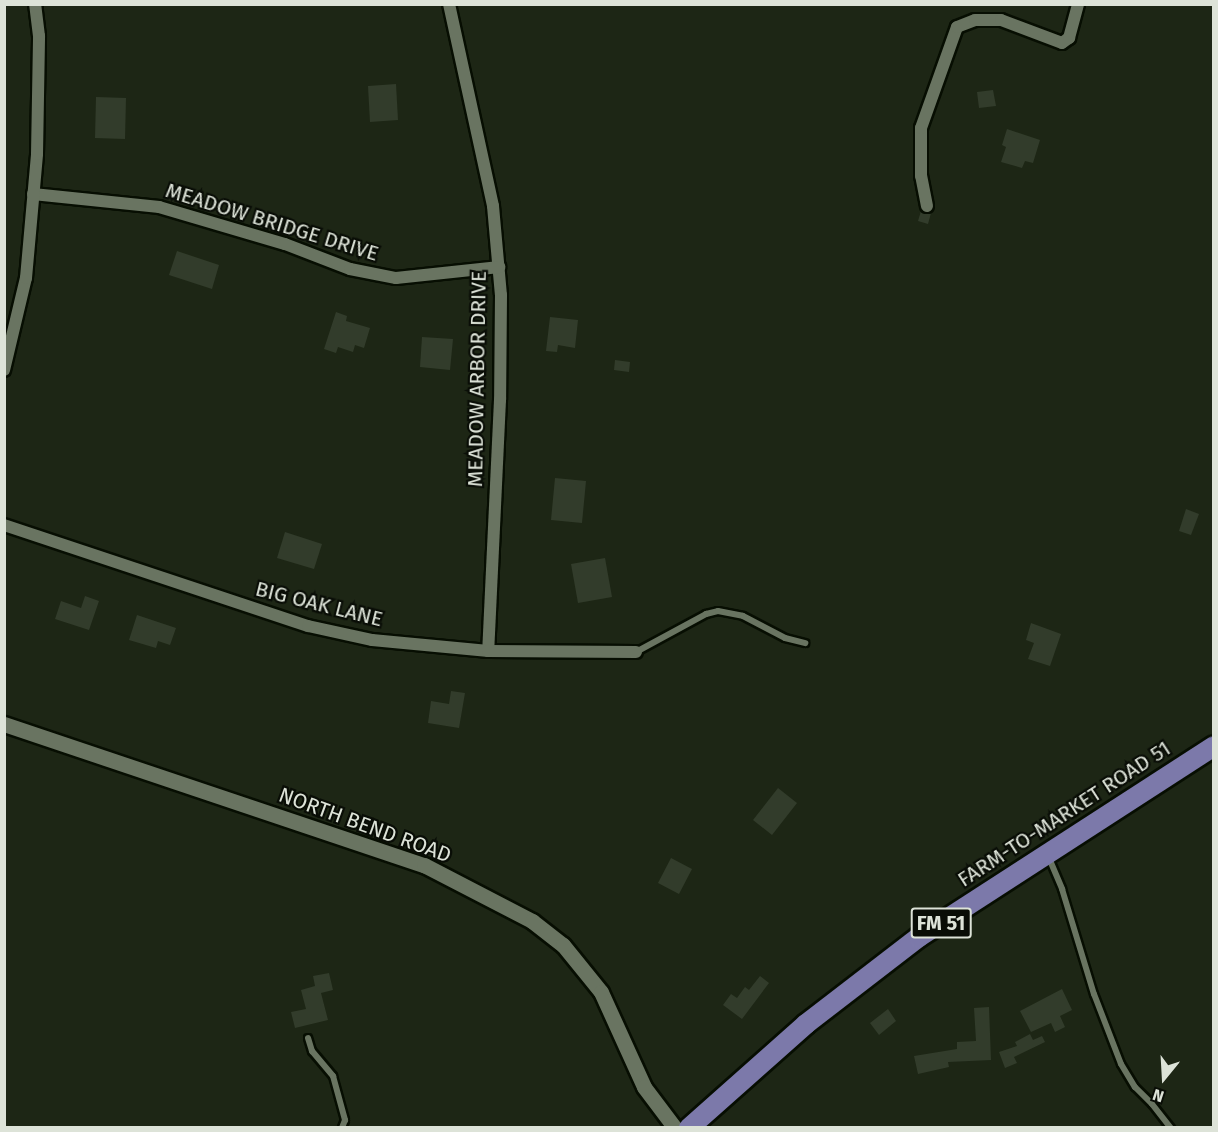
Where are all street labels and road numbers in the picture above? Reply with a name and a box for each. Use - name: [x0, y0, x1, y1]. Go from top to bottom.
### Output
- street label: MEADOW BRIDGE DRIVE: [163, 178, 381, 266]
- street label: MEADOW ARBOR DRIVE: [463, 271, 491, 487]
- street label: BIG OAK LANE: [253, 576, 385, 632]
- street label: FARM-TO-MARKET ROAD 51: [953, 736, 1175, 892]
- street label: NORTH BEND ROAD: [275, 782, 455, 868]
- road number: FM 51: [910, 906, 972, 940]

